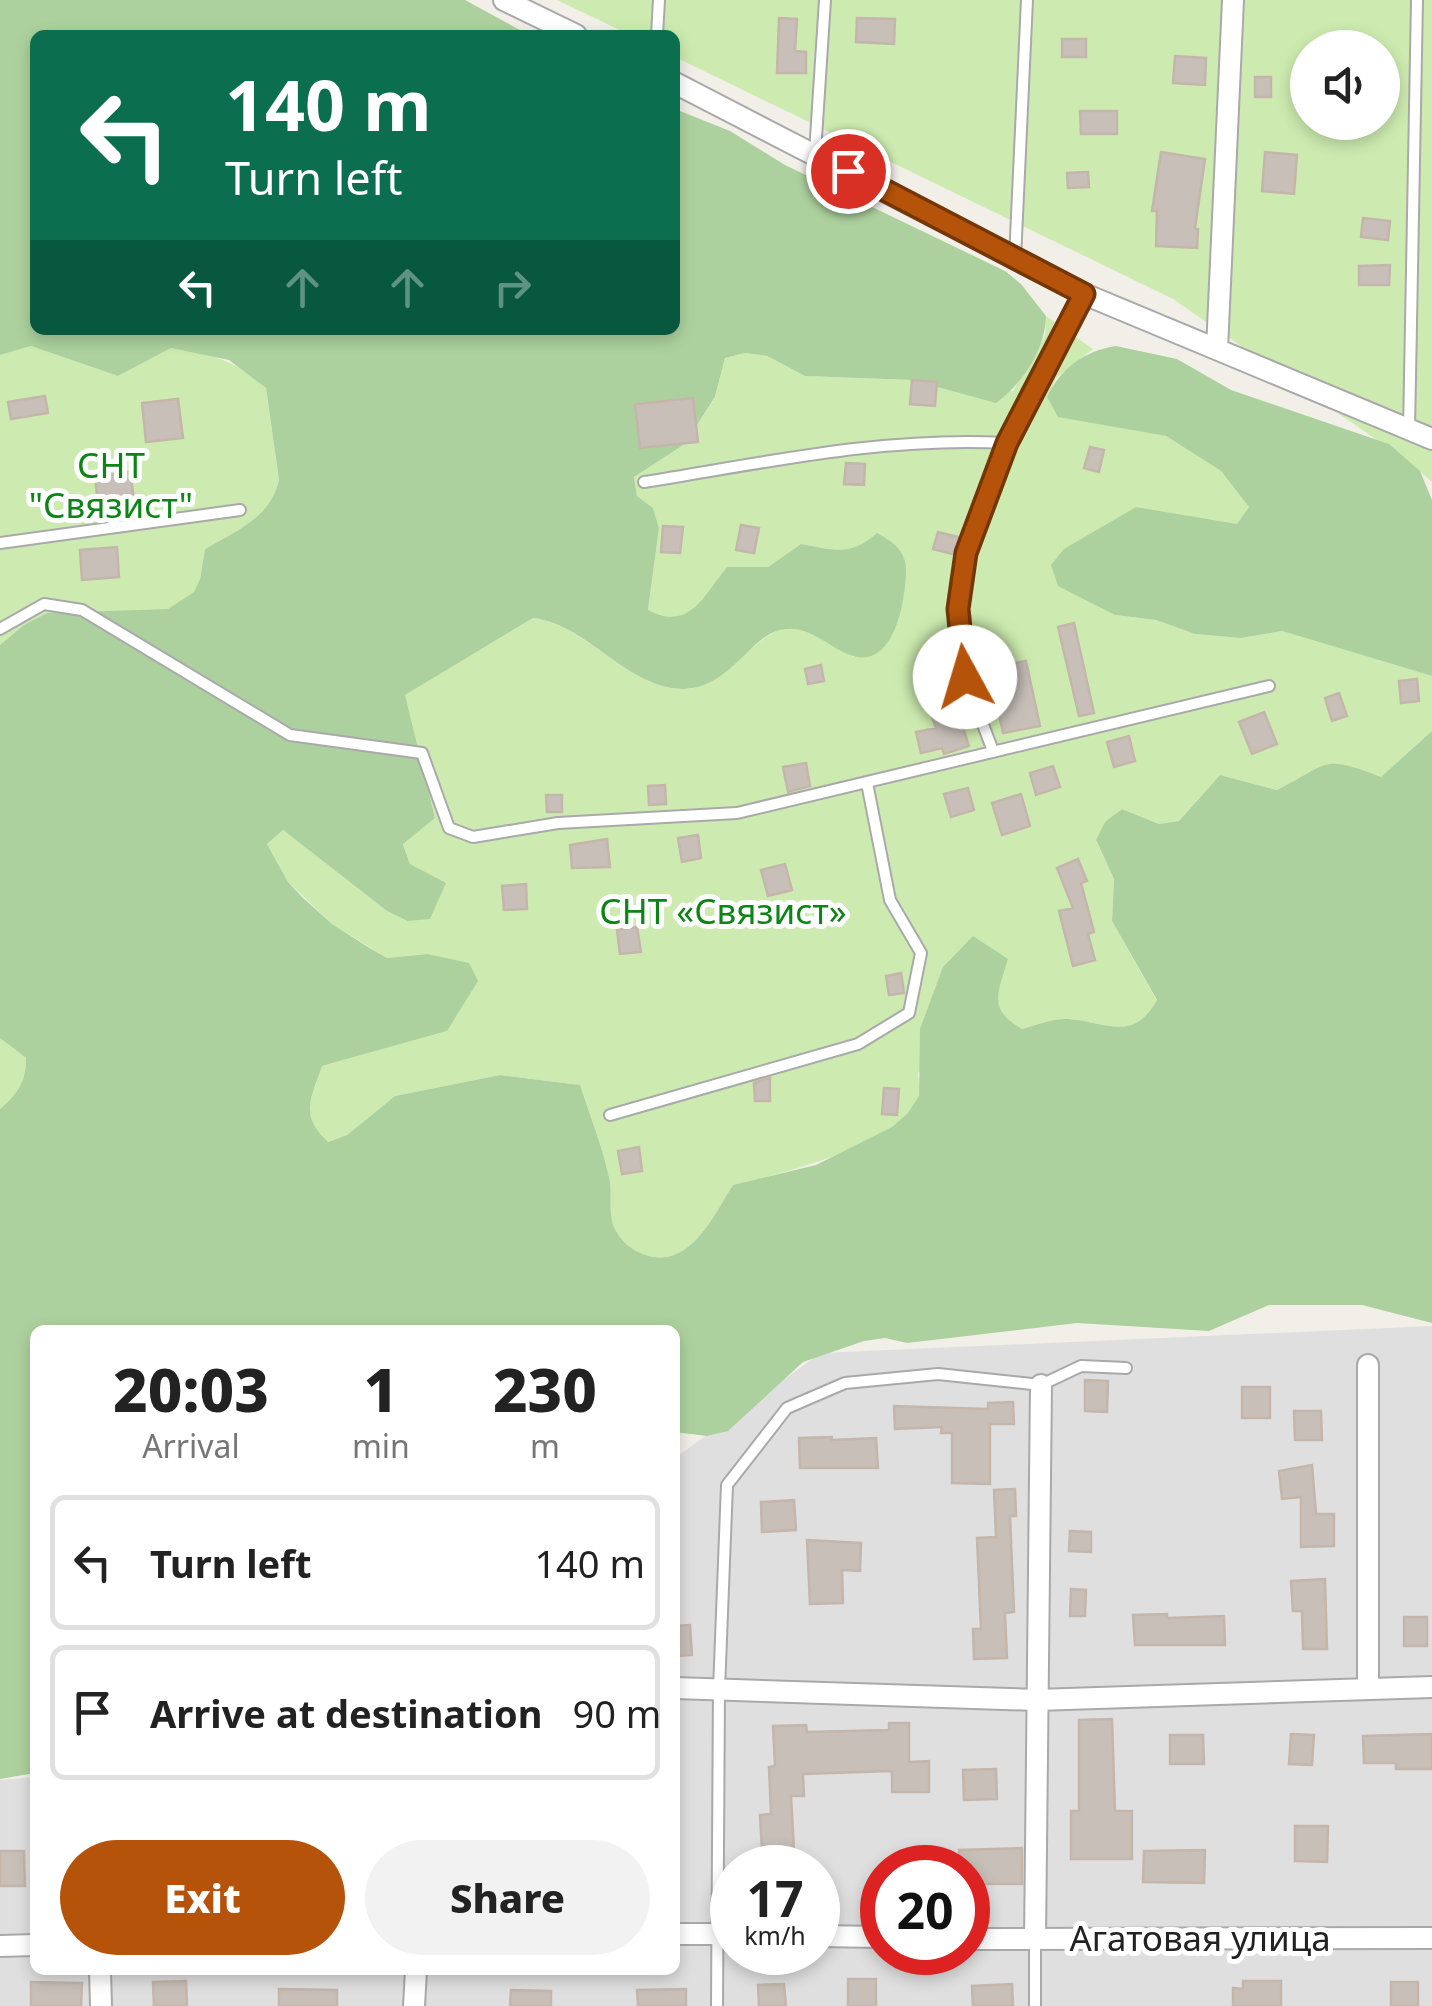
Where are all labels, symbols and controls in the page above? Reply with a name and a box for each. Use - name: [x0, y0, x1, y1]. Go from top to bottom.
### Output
- map controls: [1290, 30, 1400, 140]
- button: sound: [1290, 30, 1400, 140]
- text: 140 m: [225, 56, 432, 152]
- icon: left: [60, 70, 190, 200]
- pin: [806, 129, 891, 214]
- icon: arrive: [821, 144, 876, 199]
- text: Turn left: [225, 147, 402, 208]
- icon: left: [170, 260, 225, 315]
- icon: ahead: [275, 260, 330, 315]
- icon: ahead: [380, 260, 435, 315]
- icon: right: [485, 260, 540, 315]
- park label: СНТ "Связист": [29, 441, 193, 528]
- position arrow: [913, 625, 1017, 729]
- park label: СНТ «Связист»: [599, 887, 847, 934]
- text: 20:03: [113, 1348, 269, 1430]
- text: 1: [364, 1348, 398, 1430]
- text: 230: [493, 1348, 597, 1430]
- text: Arrival: [142, 1424, 240, 1467]
- text: min: [352, 1424, 410, 1467]
- text: m: [530, 1424, 560, 1467]
- icon: left: [65, 1535, 120, 1590]
- text: Turn left: [150, 1537, 312, 1589]
- text: 140 m: [534, 1537, 645, 1589]
- icon: arrive: [65, 1685, 120, 1740]
- text: Arrive at destination: [150, 1687, 542, 1739]
- text: 90 m: [572, 1687, 661, 1739]
- button: Exit: [60, 1840, 345, 1955]
- button: Share: [365, 1840, 650, 1955]
- speed limit sign: 20: [860, 1845, 990, 1975]
- text: 17: [746, 1864, 804, 1932]
- street label: Агатовая улица: [1069, 1914, 1331, 1961]
- text: km/h: [744, 1918, 806, 1952]

